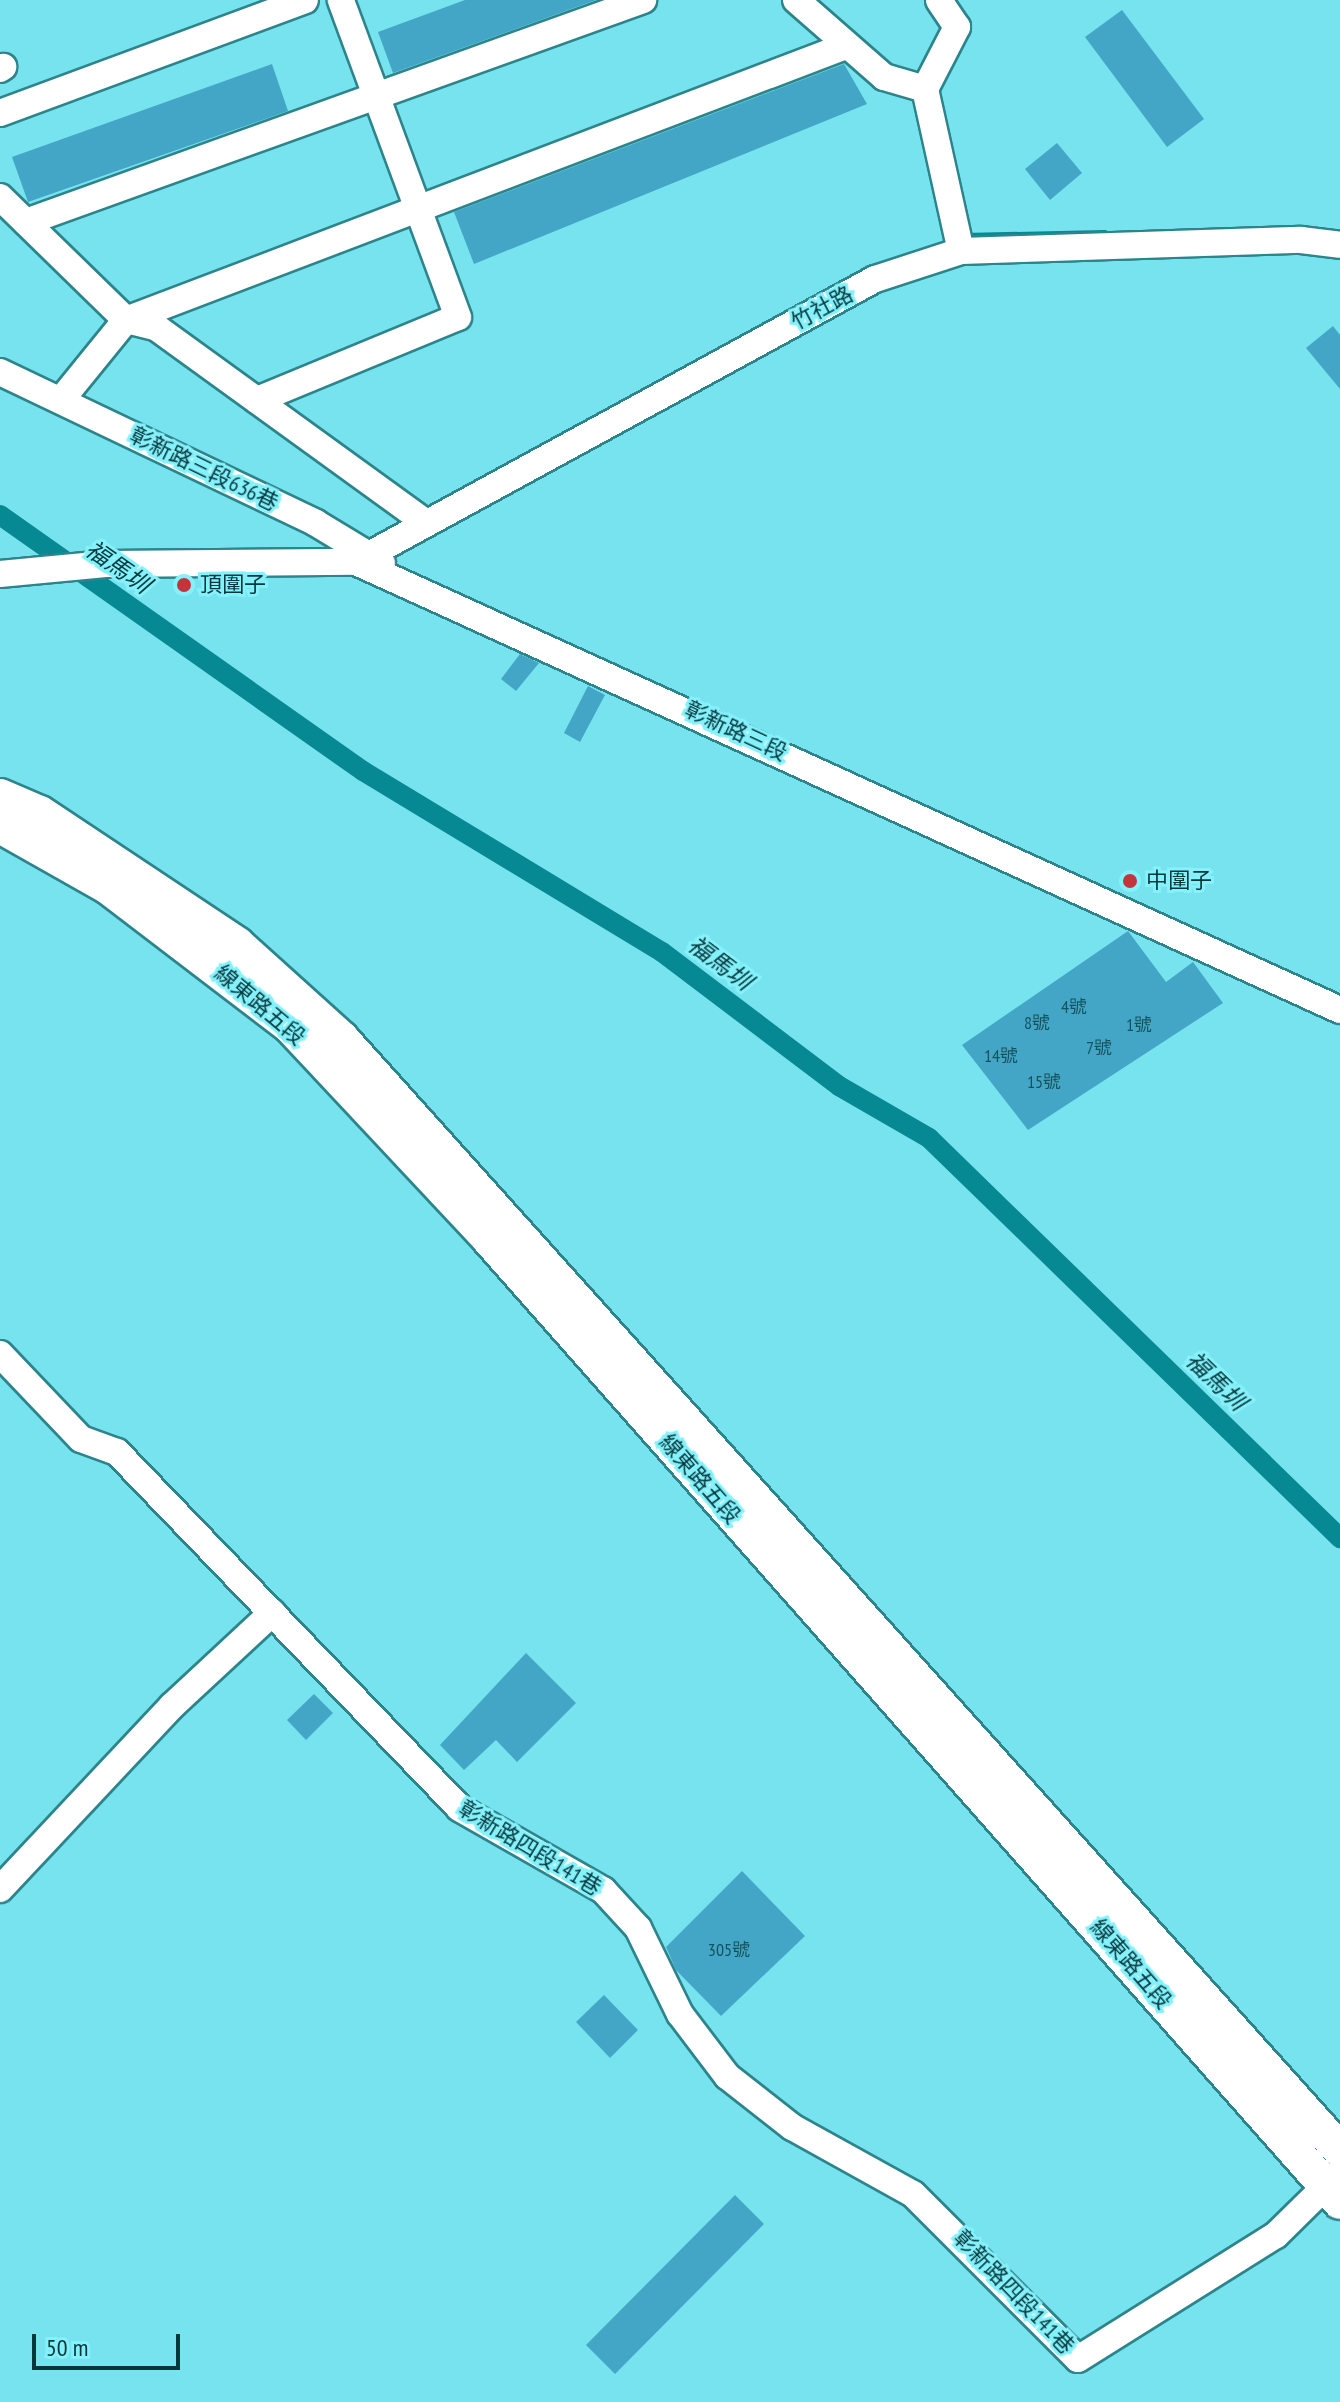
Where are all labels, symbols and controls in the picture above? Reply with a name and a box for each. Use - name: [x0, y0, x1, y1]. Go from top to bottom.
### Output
- street label: 竹社路: [787, 281, 857, 335]
- street label: 彰新路三段636巷: [126, 422, 282, 516]
- water label: 福馬圳: [80, 535, 156, 599]
- place label: 頂圍子: [200, 572, 266, 598]
- marker: 頂圍子: [175, 576, 193, 594]
- street label: 彰新路三段: [681, 696, 791, 766]
- place label: 中圍子: [1146, 868, 1212, 894]
- marker: 中圍子: [1121, 872, 1139, 890]
- water label: 福馬圳: [683, 930, 757, 996]
- street label: 線東路五段: [209, 960, 311, 1050]
- house number: 4號: [1061, 996, 1087, 1018]
- house number: 8號: [1024, 1012, 1050, 1034]
- house number: 1號: [1126, 1014, 1152, 1036]
- house number: 7號: [1086, 1037, 1112, 1059]
- house number: 14號: [984, 1045, 1018, 1067]
- house number: 15號: [1027, 1071, 1061, 1093]
- water label: 福馬圳: [1180, 1346, 1252, 1416]
- street label: 線東路五段: [654, 1429, 746, 1529]
- street label: 彰新路四段141巷: [454, 1795, 606, 1901]
- street label: 線東路五段: [1085, 1914, 1177, 2014]
- house number: 305號: [708, 1939, 750, 1961]
- street label: 彰新路四段141巷: [948, 2225, 1080, 2359]
- scale bar: [36, 2318, 184, 2368]
- text: 50 m: [46, 2332, 88, 2363]

